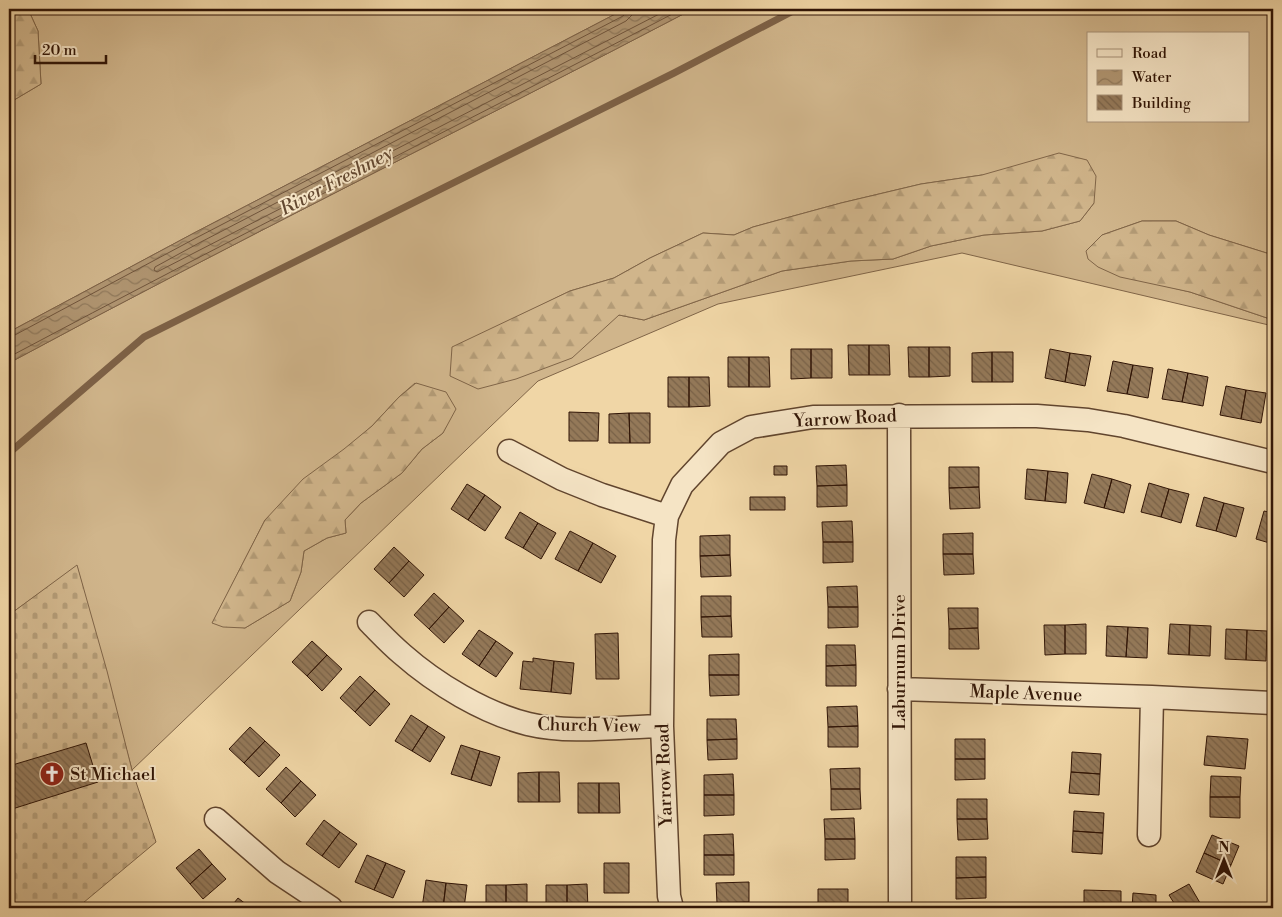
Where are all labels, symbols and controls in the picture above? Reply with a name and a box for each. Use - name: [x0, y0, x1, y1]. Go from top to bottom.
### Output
- scale bar: [35, 32, 106, 64]
- legend: [1087, 32, 1250, 122]
- text: 20 m: [42, 41, 77, 60]
- text: Road: [1132, 44, 1167, 63]
- text: Water: [1131, 68, 1172, 87]
- text: Building: [1131, 94, 1191, 113]
- water label: River Freshney: [275, 140, 398, 221]
- street label: Yarrow Road: [792, 404, 898, 433]
- street label: Laburnum Drive: [888, 594, 911, 730]
- street label: Maple Avenue: [969, 680, 1083, 707]
- street label: Church View: [537, 713, 642, 738]
- street label: Yarrow Road: [651, 722, 678, 828]
- church icon: St Michael: [39, 761, 65, 787]
- place label: St Michael: [70, 763, 156, 786]
- north arrow: [1200, 834, 1250, 884]
- text: N: [1218, 839, 1230, 857]

